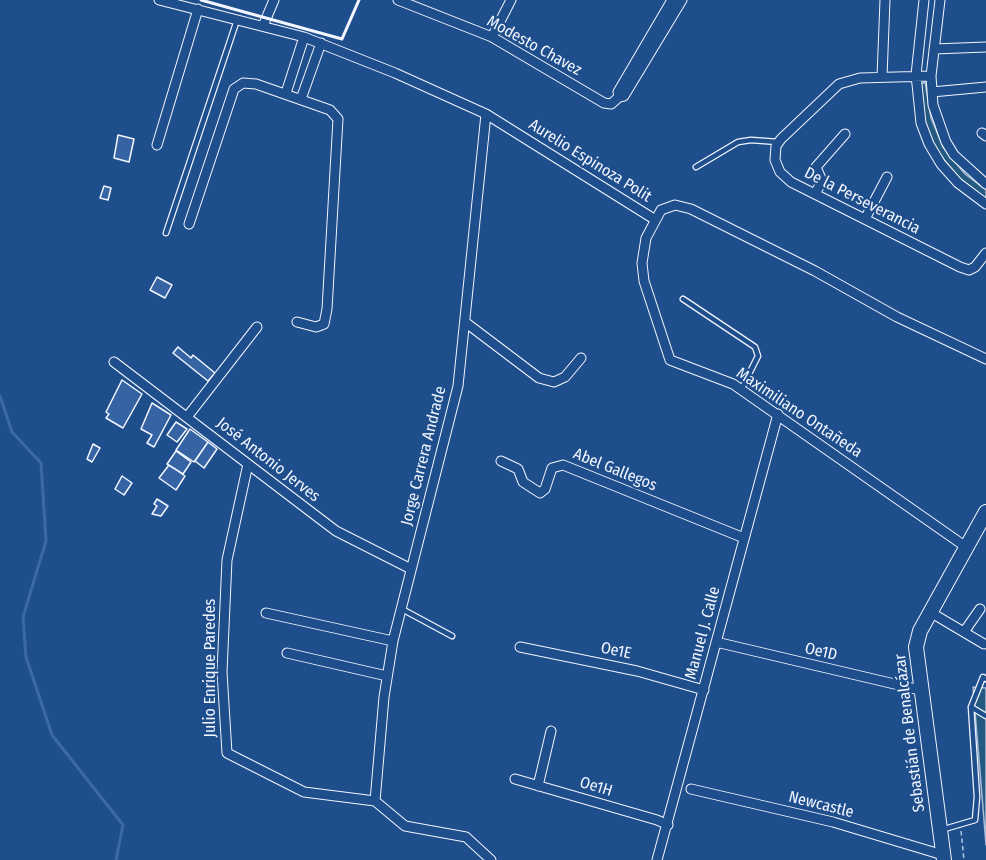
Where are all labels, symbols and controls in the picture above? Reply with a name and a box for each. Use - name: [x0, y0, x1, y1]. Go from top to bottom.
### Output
- street label: Modesto Chavez: [483, 12, 585, 80]
- street label: Aurelio Espinoza Polit: [525, 115, 655, 207]
- street label: De la Perseverancia: [801, 163, 923, 239]
- street label: Maximiliano Ontañeda: [732, 364, 866, 462]
- street label: Jorge Carrera Andrade: [397, 384, 451, 528]
- street label: José Antonio Jerves: [213, 414, 323, 506]
- street label: Abel Gallegos: [570, 445, 660, 495]
- street label: Manuel J. Calle: [681, 584, 725, 682]
- street label: Julio Enrique Paredes: [201, 599, 221, 737]
- street label: Oe1E: [599, 638, 633, 664]
- street label: Oe1D: [803, 639, 839, 665]
- street label: Sebastián de Benalcázar: [891, 653, 929, 813]
- street label: Oe1H: [577, 773, 615, 801]
- street label: Newcastle: [786, 788, 856, 822]

